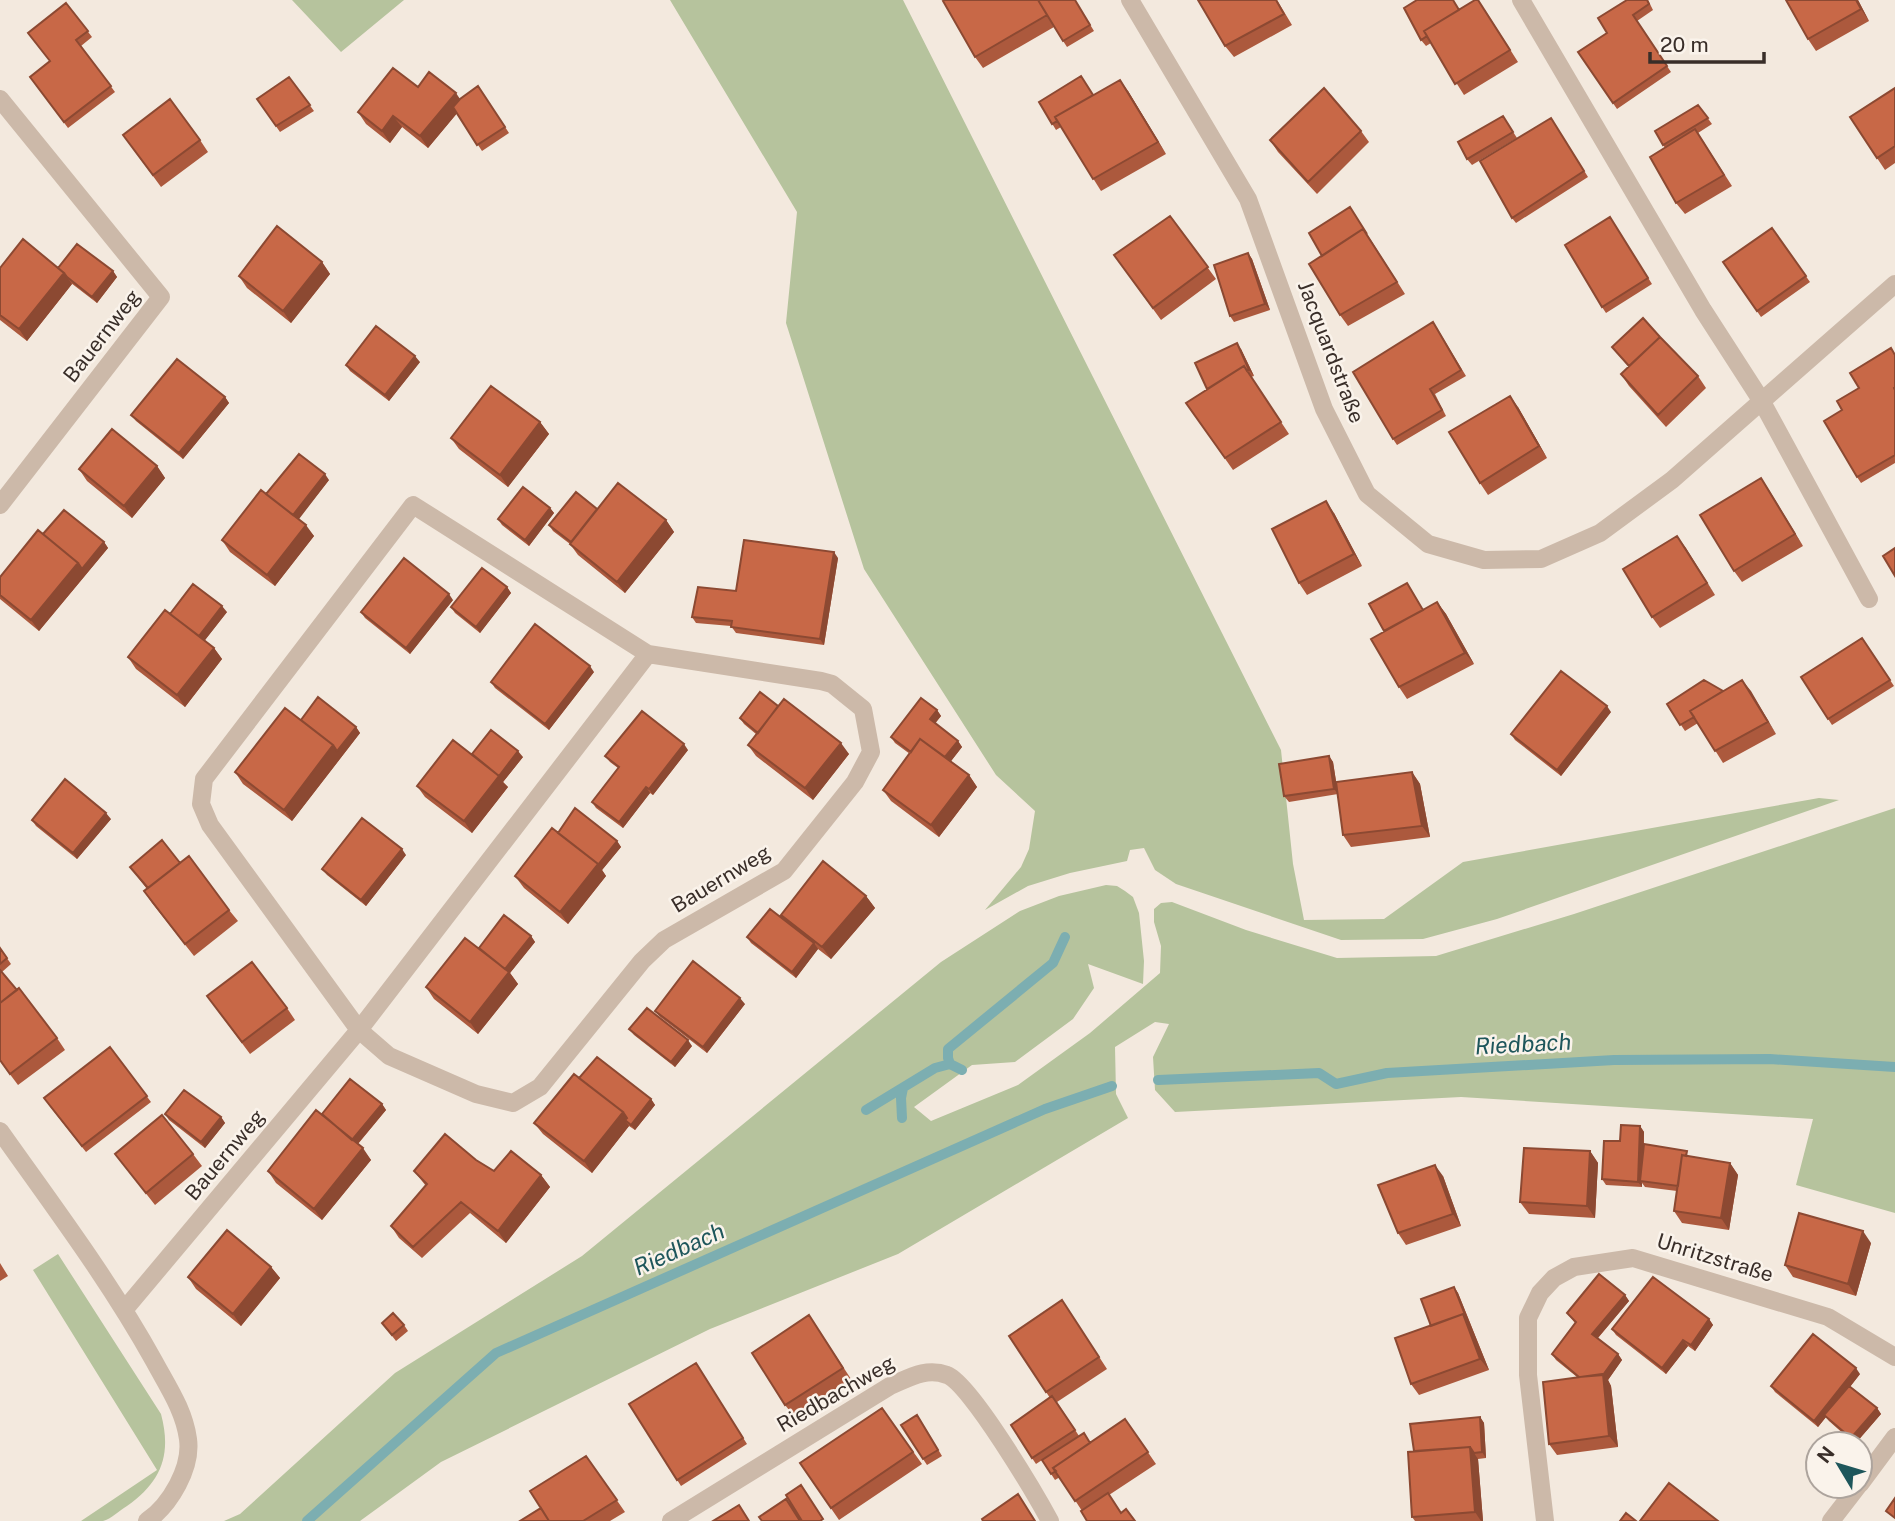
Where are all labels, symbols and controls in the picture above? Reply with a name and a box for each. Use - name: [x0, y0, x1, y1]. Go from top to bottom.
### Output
- scale bar: [1650, 21, 1764, 65]
- text: 20 m: [1660, 32, 1709, 57]
- street label: Jacquardstraße: [1293, 277, 1370, 426]
- street label: Bauernweg: [58, 284, 146, 387]
- street label: Bauernweg: [667, 839, 775, 918]
- water label: Riedbach: [1474, 1027, 1572, 1060]
- street label: Bauernweg: [179, 1104, 270, 1205]
- water label: Riedbach: [629, 1217, 728, 1281]
- street label: Unritzstraße: [1654, 1228, 1777, 1287]
- street label: Riedbachweg: [772, 1350, 899, 1437]
- north arrow: [1804, 1430, 1874, 1500]
- text: N: [1812, 1442, 1839, 1467]

